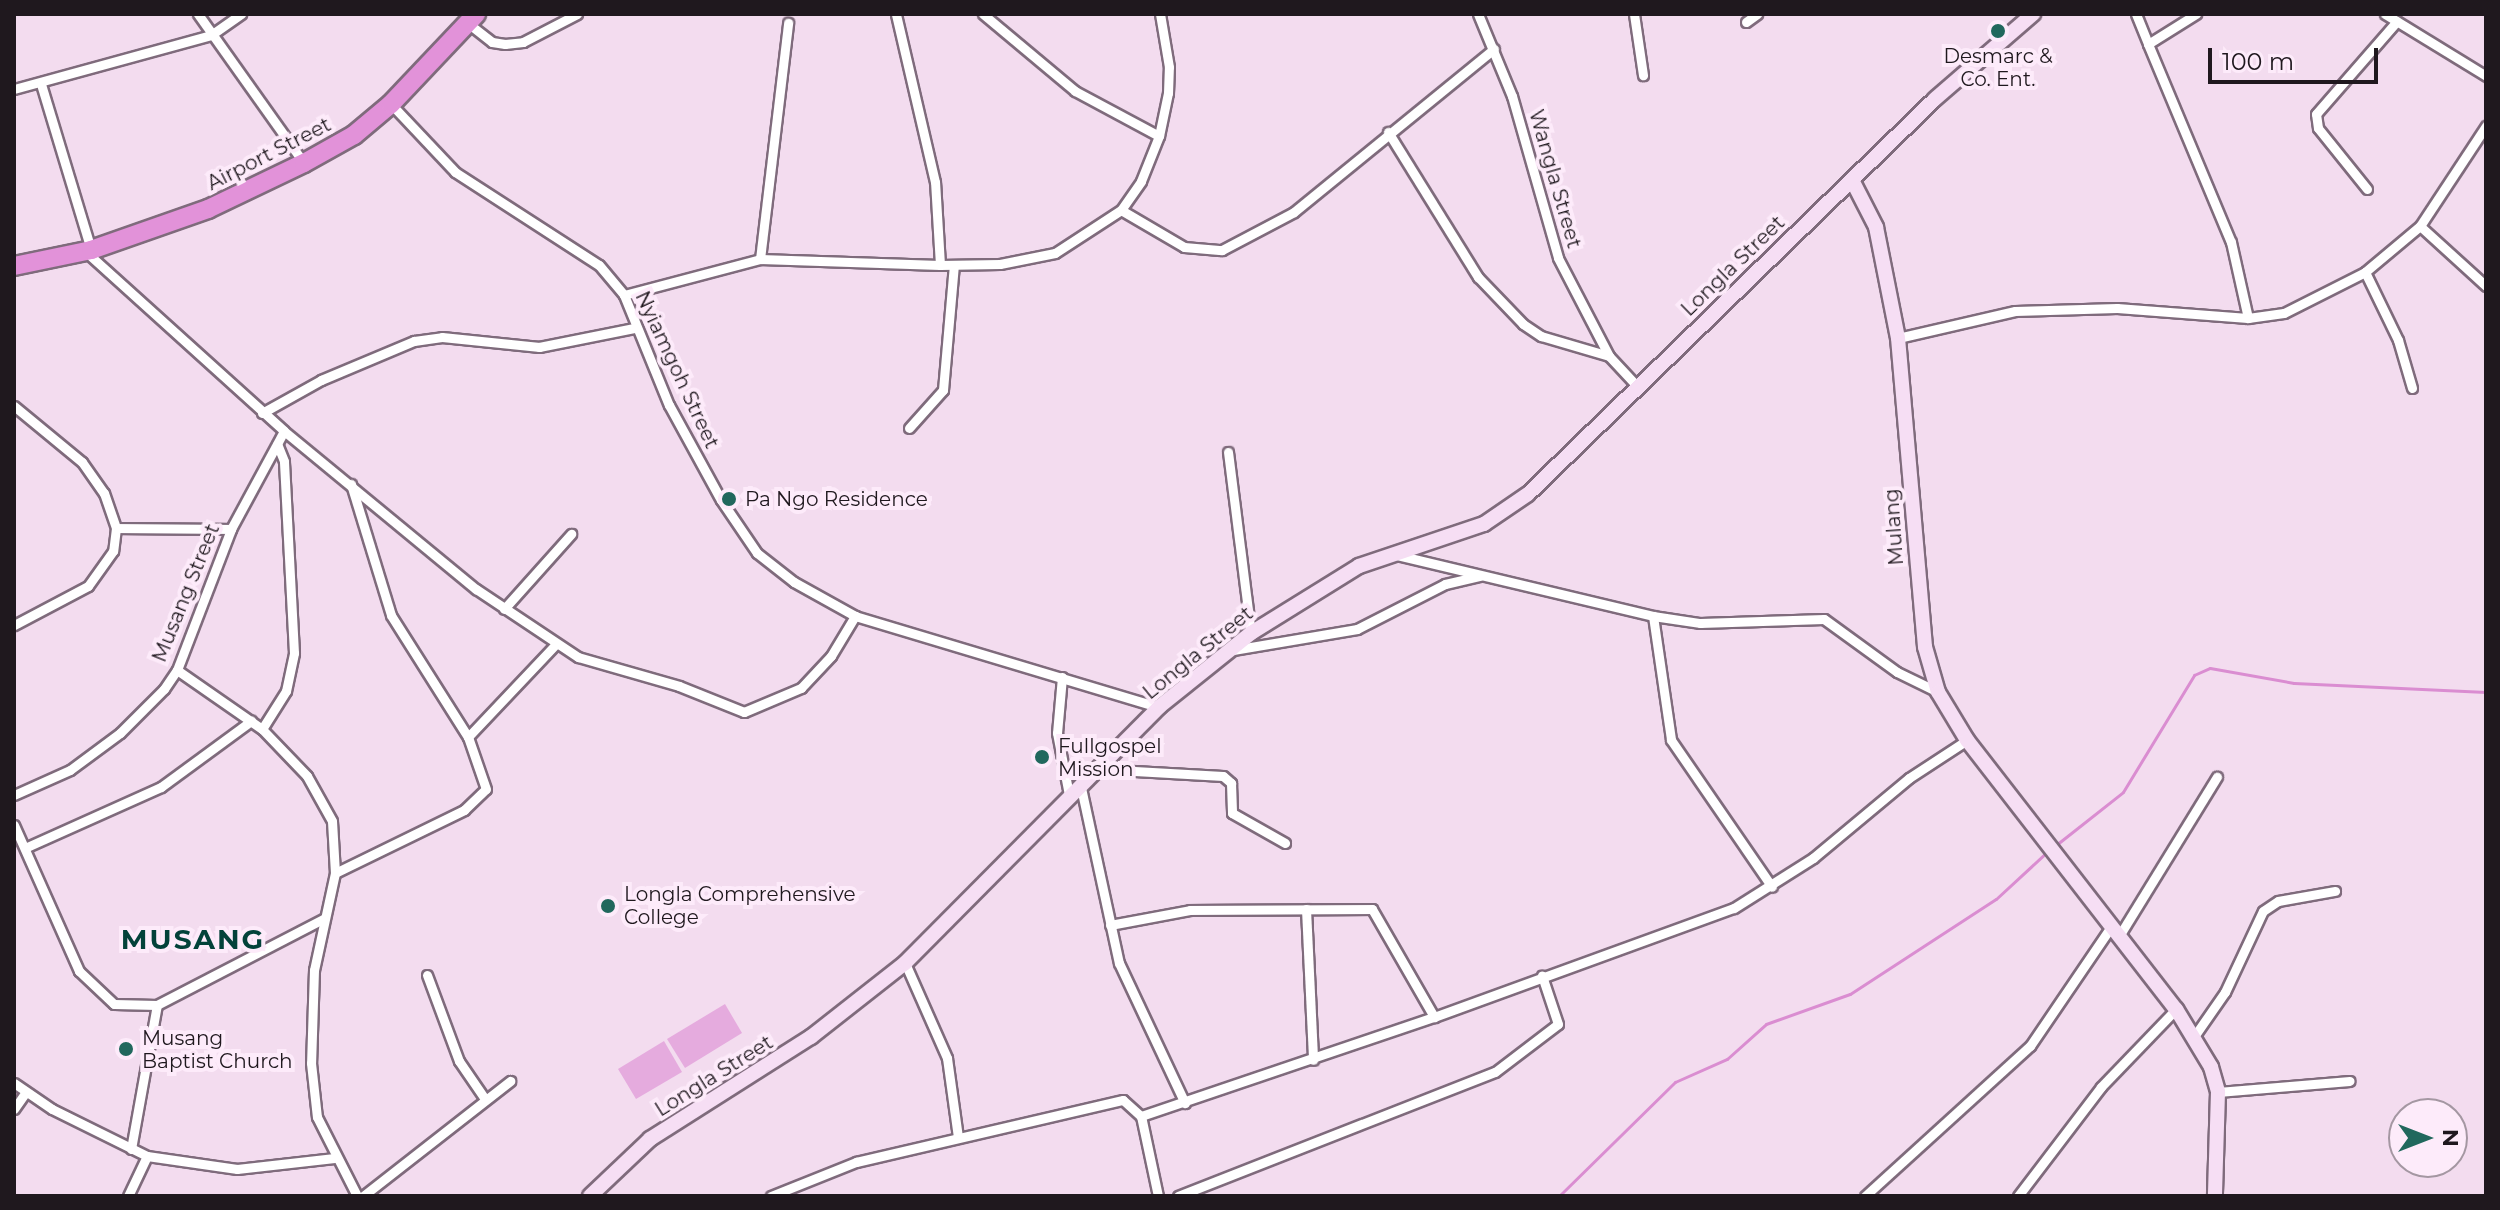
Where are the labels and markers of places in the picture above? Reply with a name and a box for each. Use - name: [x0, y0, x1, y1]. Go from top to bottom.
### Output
- marker: Desmarc & Co. Ent.: [1989, 22, 2007, 40]
- place label: Desmarc & Co. Ent.: [1943, 44, 2053, 91]
- place label: Pa Ngo Residence: [745, 487, 928, 511]
- marker: Pa Ngo Residence: [720, 490, 738, 508]
- place label: Fullgospel Mission: [1058, 734, 1162, 781]
- marker: Fullgospel Mission: [1033, 748, 1051, 766]
- place label: Longla Comprehensive College: [624, 882, 856, 929]
- marker: Longla Comprehensive College: [599, 897, 617, 915]
- place label: Musang Baptist Church: [142, 1026, 293, 1073]
- marker: Musang Baptist Church: [117, 1040, 135, 1058]

